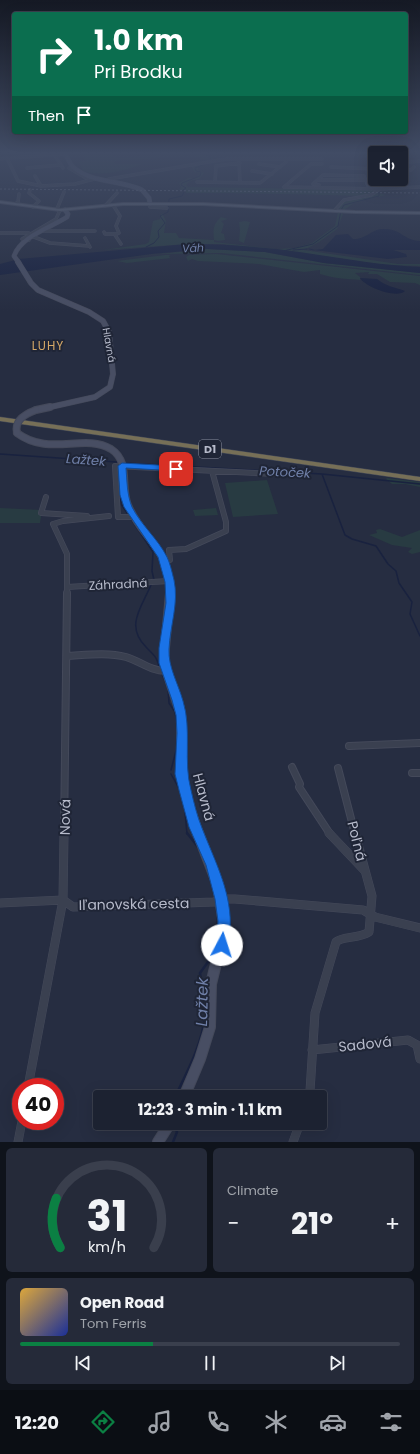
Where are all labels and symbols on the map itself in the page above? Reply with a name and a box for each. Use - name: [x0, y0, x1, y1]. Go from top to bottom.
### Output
- water label: Váh: [182, 239, 204, 257]
- street label: Hlavná: [99, 327, 119, 363]
- district label: LUHY: [32, 337, 64, 354]
- road number: D1: [199, 440, 221, 458]
- water label: Lažtek: [65, 449, 108, 471]
- pin: [159, 452, 193, 486]
- water label: Potoček: [259, 461, 313, 483]
- street label: Záhradná: [88, 574, 148, 594]
- street label: Hlavná: [188, 771, 220, 823]
- street label: Nová: [55, 799, 75, 835]
- street label: Poľná: [342, 819, 372, 863]
- street label: Iľanovská cesta: [79, 893, 189, 915]
- position arrow: [201, 924, 243, 966]
- water label: Lažtek: [190, 977, 214, 1027]
- street label: Sadová: [337, 1031, 393, 1057]
- speed limit sign: 40: [12, 1078, 64, 1130]

